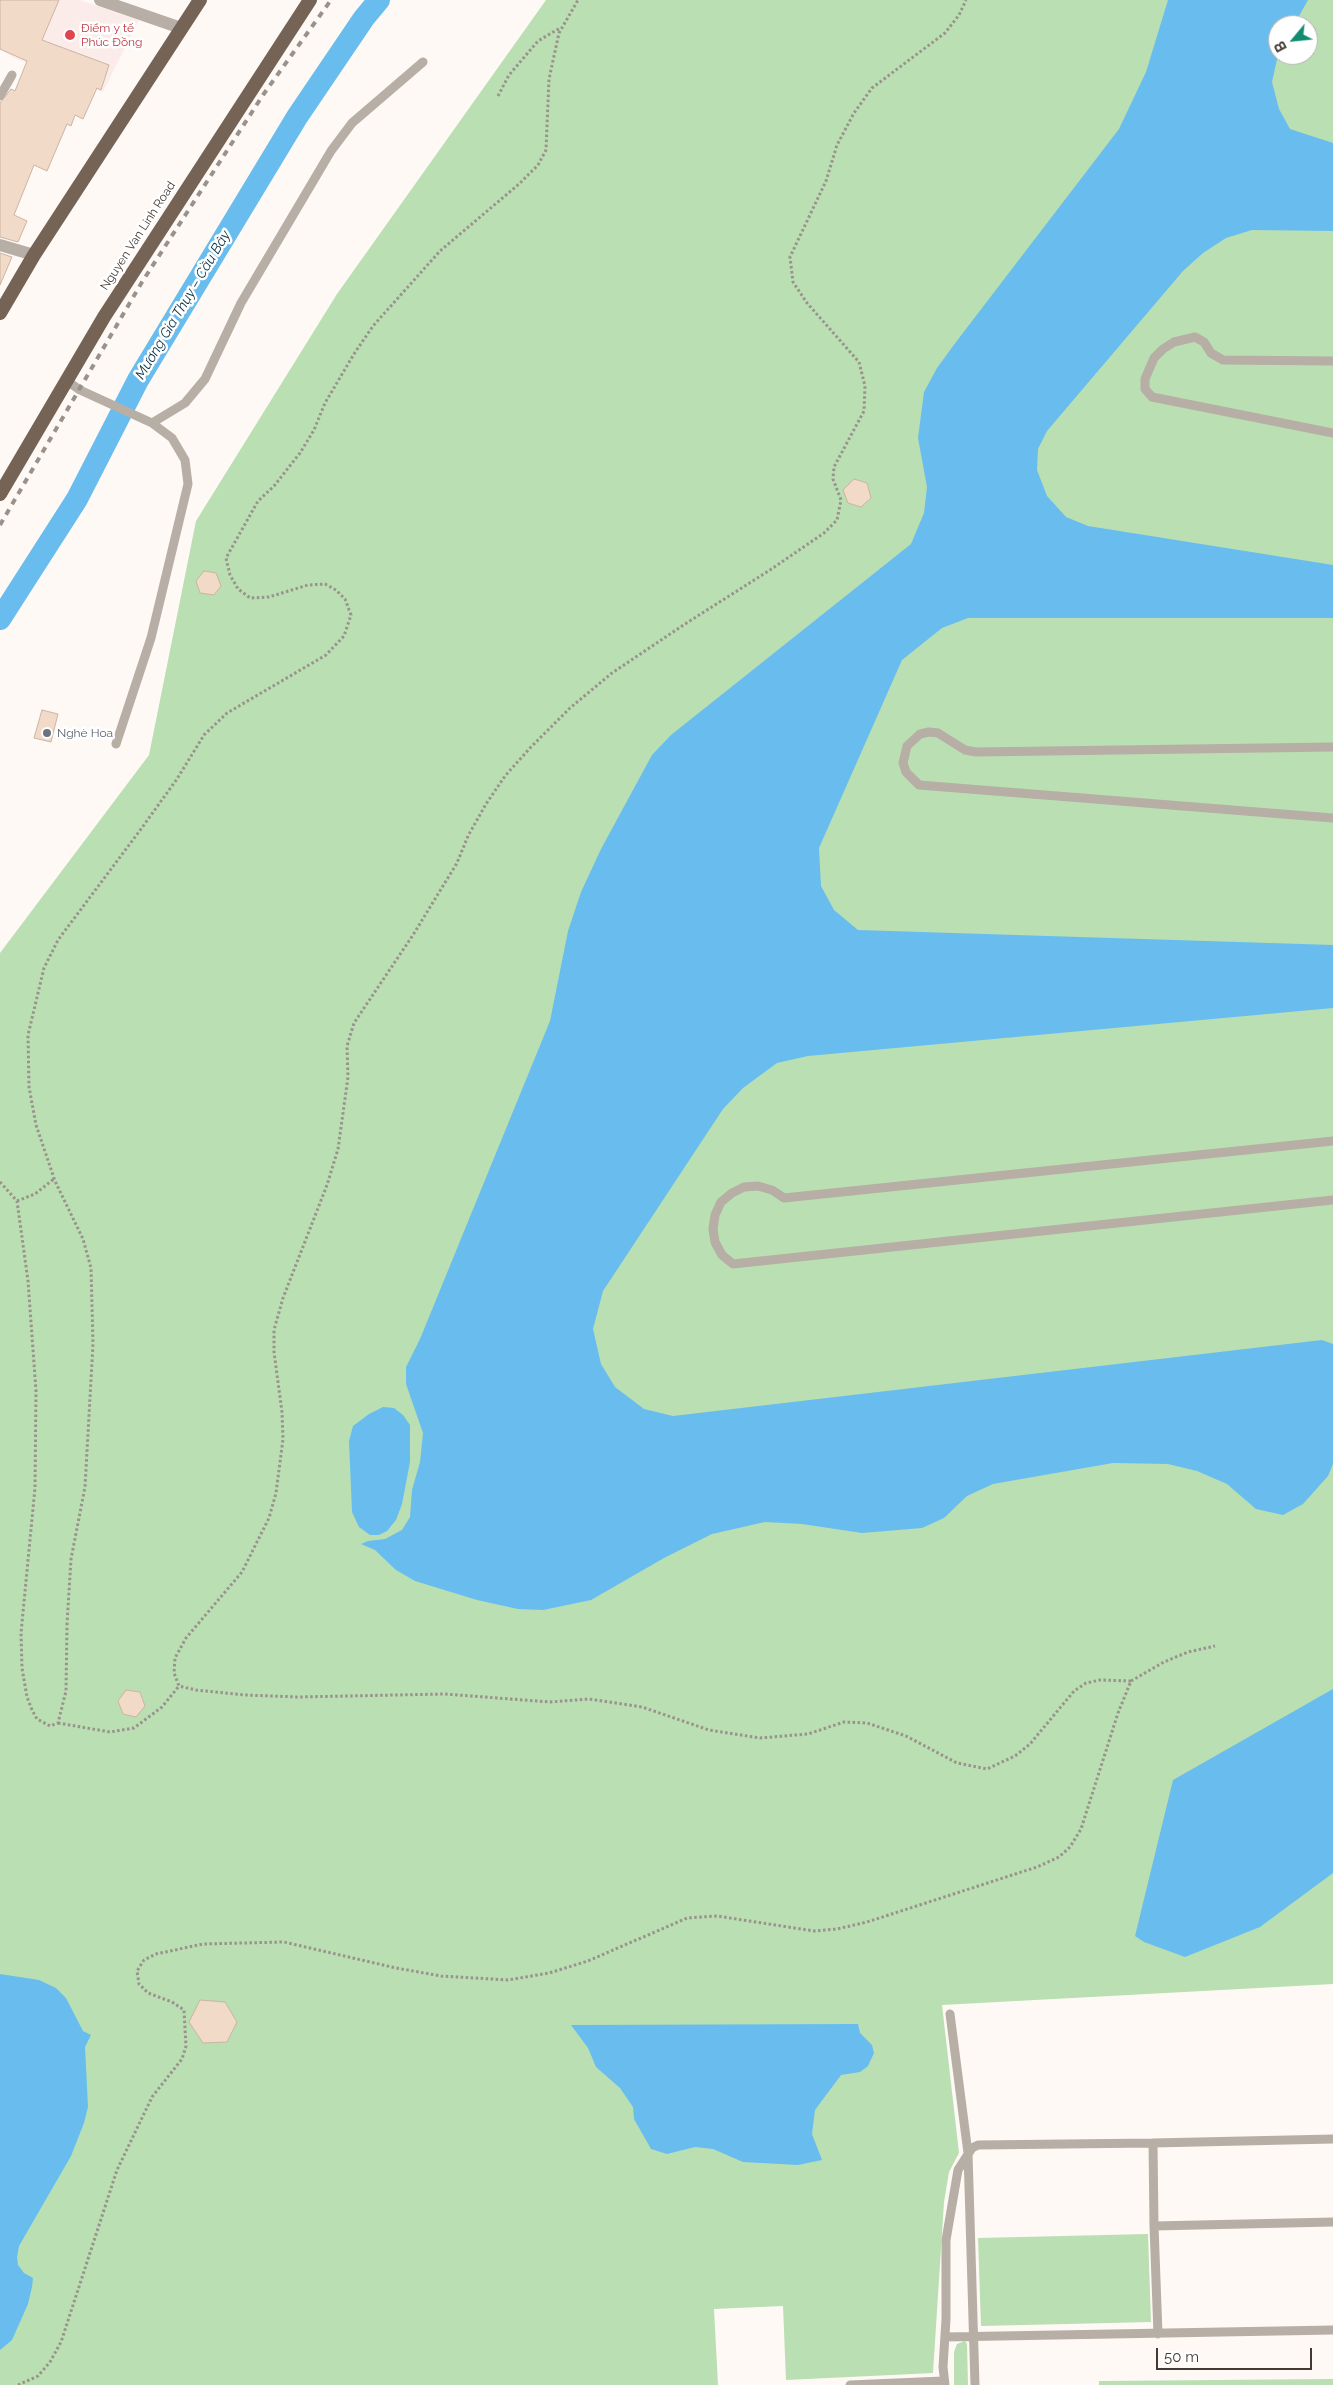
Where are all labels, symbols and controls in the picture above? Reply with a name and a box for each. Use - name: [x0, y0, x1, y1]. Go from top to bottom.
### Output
- north arrow: [1268, 15, 1318, 65]
- place label: Điểm y tế Phúc Đồng: [81, 21, 142, 49]
- marker: Điểm y tế Phúc Đồng: [63, 28, 77, 42]
- text: B: [1271, 39, 1290, 55]
- street label: Nguyen Van Linh Road: [97, 179, 179, 293]
- water label: Mương Gia Thụy – Cầu Bây: [132, 228, 234, 382]
- place label: Nghè Hoa: [57, 726, 113, 740]
- marker: Nghè Hoa: [41, 727, 53, 739]
- scale bar: [1158, 2338, 1314, 2370]
- text: 50 m: [1164, 2348, 1199, 2366]

